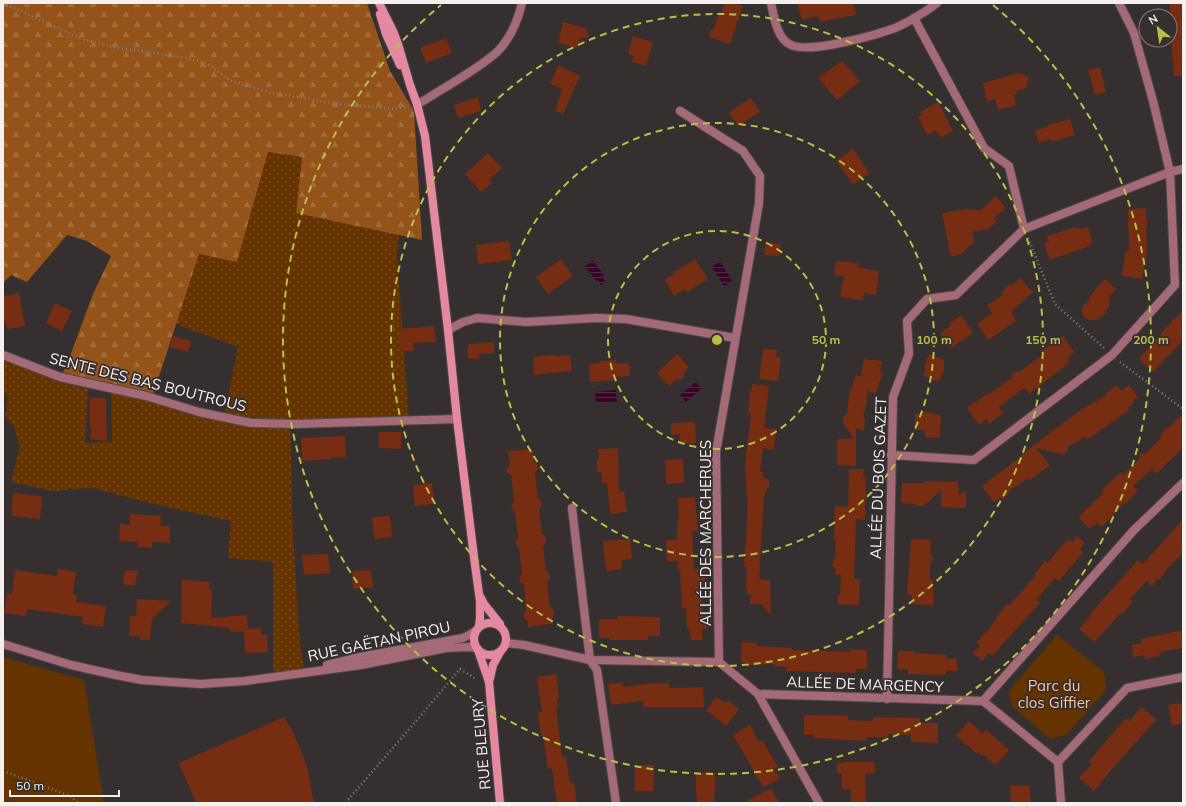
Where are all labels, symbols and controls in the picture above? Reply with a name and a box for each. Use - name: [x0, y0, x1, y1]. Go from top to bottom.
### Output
- north arrow: [1138, 8, 1178, 48]
- text: N: [1146, 11, 1160, 27]
- text: 50 m: [812, 332, 840, 347]
- text: 100 m: [916, 332, 952, 347]
- text: 150 m: [1025, 332, 1061, 347]
- text: 200 m: [1133, 332, 1169, 347]
- centre of rings: [710, 333, 724, 347]
- street label: SENTE DES BAS BOUTROUS: [47, 348, 249, 416]
- street label: ALLÉE DU BOIS GAZET: [866, 397, 890, 559]
- street label: ALLÉE DES MARCHERUES: [696, 440, 715, 626]
- street label: RUE GAËTAN PIROU: [306, 617, 452, 665]
- street label: ALLÉE DE MARGENCY: [786, 672, 945, 696]
- park label: Parc du clos Giffier: [1018, 676, 1091, 712]
- street label: RUE BLEURY: [467, 697, 494, 790]
- scale bar: [10, 772, 119, 798]
- text: 50 m: [16, 778, 44, 793]

